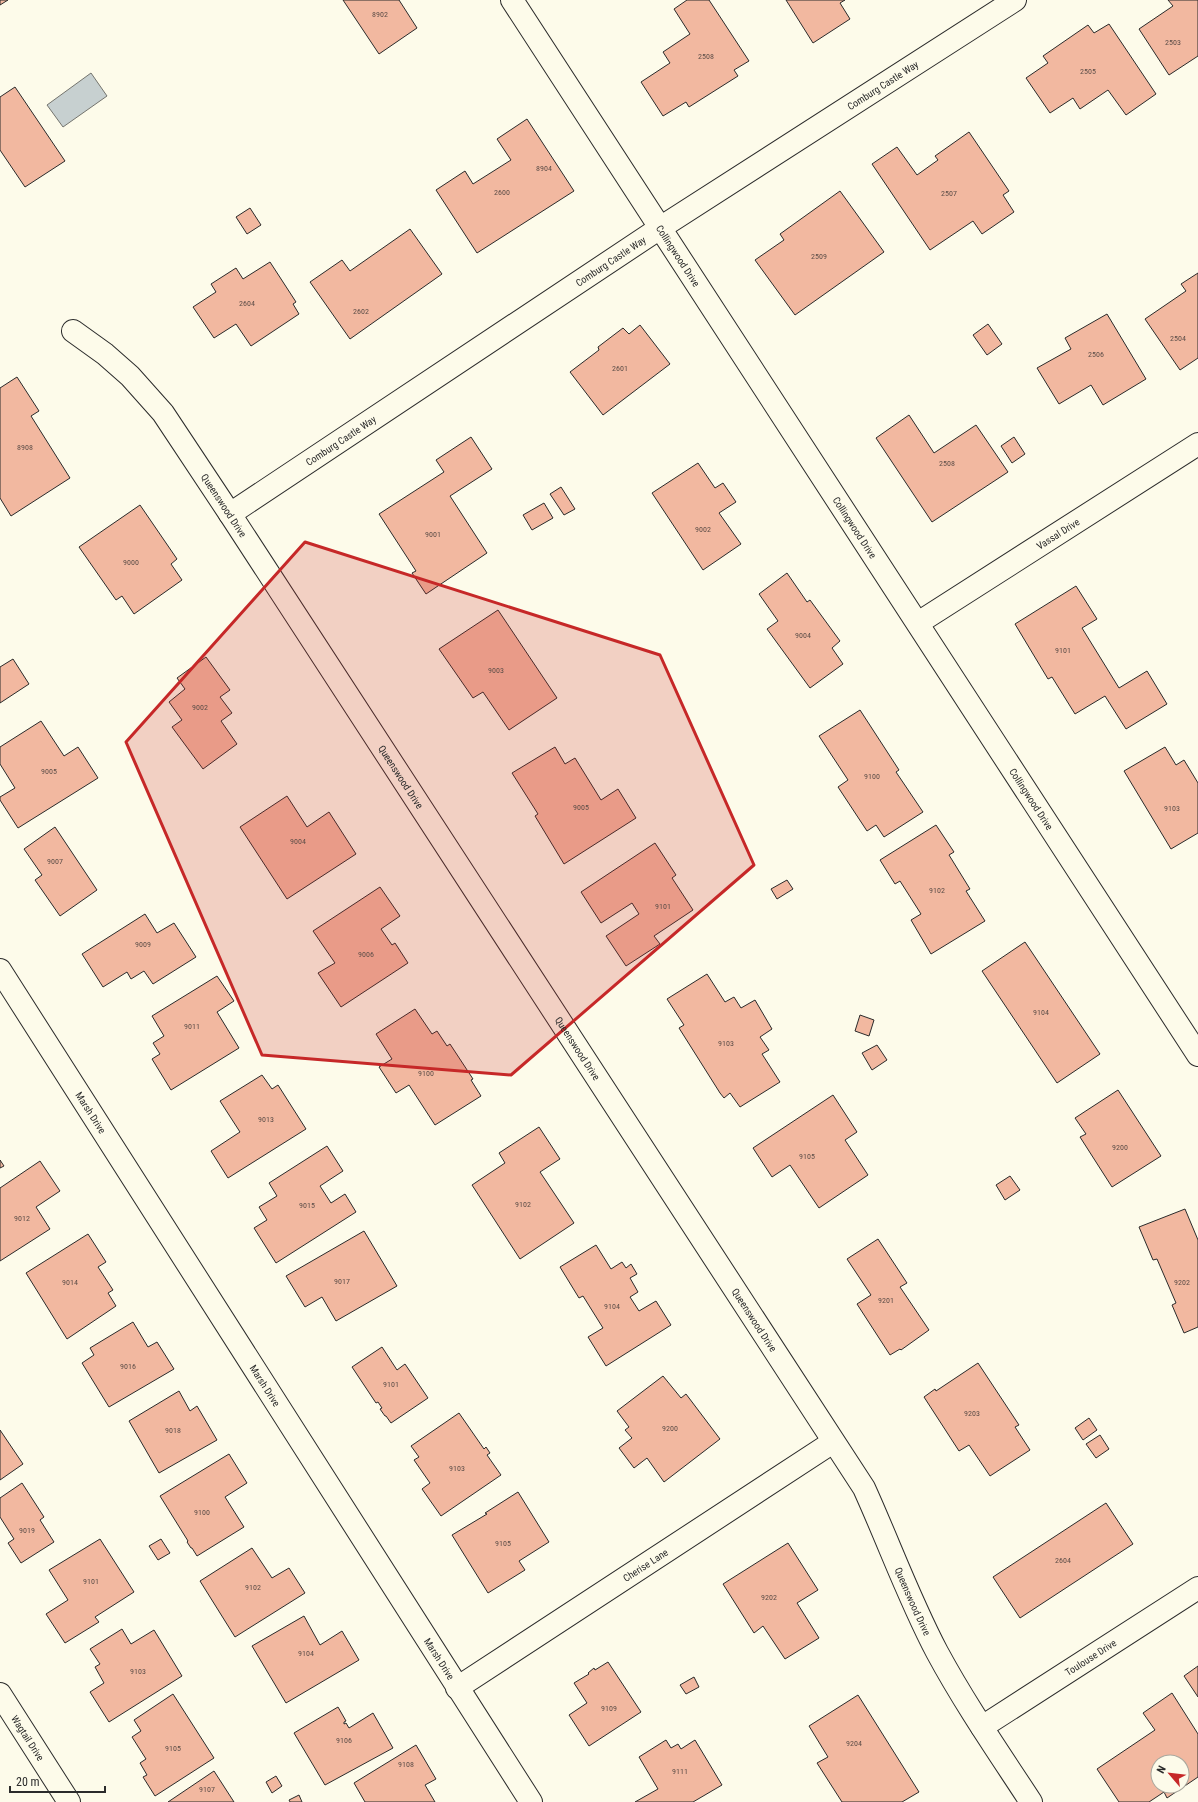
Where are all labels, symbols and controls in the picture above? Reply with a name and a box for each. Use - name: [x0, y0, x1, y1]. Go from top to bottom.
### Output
- house number: 8902: [372, 10, 388, 19]
- house number: 2503: [1165, 38, 1181, 47]
- house number: 2508: [698, 52, 714, 61]
- street label: Comburg Castle Way: [845, 59, 920, 112]
- house number: 2505: [1080, 67, 1096, 76]
- house number: 8904: [536, 164, 552, 173]
- house number: 2600: [494, 188, 510, 197]
- house number: 2507: [941, 189, 957, 198]
- street label: Collingwood Drive: [654, 223, 702, 289]
- street label: Comburg Castle Way: [574, 234, 648, 289]
- house number: 2509: [811, 252, 827, 261]
- house number: 2604: [239, 299, 255, 308]
- house number: 2602: [353, 307, 369, 316]
- house number: 2504: [1170, 334, 1186, 343]
- house number: 2506: [1088, 350, 1104, 359]
- house number: 2601: [612, 364, 628, 373]
- street label: Comburg Castle Way: [304, 414, 378, 468]
- house number: 8908: [17, 443, 33, 452]
- house number: 2508: [939, 459, 955, 468]
- street label: Queenswood Drive: [199, 472, 249, 540]
- street label: Collingwood Drive: [830, 495, 879, 561]
- street label: Vassal Drive: [1035, 516, 1082, 552]
- house number: 9002: [695, 525, 711, 534]
- house number: 9001: [425, 530, 441, 539]
- house number: 9000: [123, 558, 139, 567]
- house number: 9004: [795, 631, 811, 640]
- house number: 9101: [1055, 646, 1071, 655]
- house number: 9003: [488, 666, 504, 675]
- house number: 9002: [192, 703, 208, 712]
- street label: Queenswood Drive: [376, 743, 425, 811]
- street label: Collingwood Drive: [1007, 766, 1055, 832]
- house number: 9005: [41, 767, 57, 776]
- house number: 9100: [864, 772, 880, 781]
- house number: 9005: [573, 803, 589, 812]
- house number: 9103: [1164, 804, 1180, 813]
- house number: 9004: [290, 837, 306, 846]
- house number: 9007: [47, 857, 63, 866]
- house number: 9102: [929, 886, 945, 895]
- house number: 9101: [655, 902, 671, 911]
- house number: 9009: [135, 940, 151, 949]
- house number: 9006: [358, 950, 374, 959]
- house number: 9104: [1033, 1008, 1049, 1017]
- street label: Queenswood Drive: [553, 1015, 602, 1083]
- house number: 9011: [184, 1022, 200, 1031]
- house number: 9103: [718, 1039, 734, 1048]
- house number: 9100: [418, 1069, 434, 1078]
- street label: Marsh Drive: [73, 1090, 108, 1136]
- house number: 9013: [258, 1115, 274, 1124]
- house number: 9200: [1112, 1143, 1128, 1152]
- house number: 9105: [799, 1152, 815, 1161]
- house number: 9102: [515, 1200, 531, 1209]
- house number: 9015: [299, 1201, 315, 1210]
- house number: 9012: [14, 1214, 30, 1223]
- house number: 9017: [334, 1277, 350, 1286]
- house number: 9014: [62, 1278, 78, 1287]
- house number: 9202: [1174, 1278, 1190, 1287]
- street label: Queenswood Drive: [729, 1286, 779, 1354]
- house number: 9201: [878, 1296, 894, 1305]
- house number: 9104: [604, 1302, 620, 1311]
- house number: 9016: [120, 1362, 136, 1371]
- street label: Marsh Drive: [248, 1363, 282, 1409]
- house number: 9101: [383, 1380, 399, 1389]
- house number: 9203: [964, 1409, 980, 1418]
- house number: 9200: [662, 1424, 678, 1433]
- house number: 9018: [165, 1426, 181, 1435]
- house number: 9103: [449, 1464, 465, 1473]
- house number: 9100: [194, 1508, 210, 1517]
- house number: 9019: [19, 1526, 35, 1535]
- house number: 9105: [495, 1539, 511, 1548]
- street label: Cherise Lane: [621, 1546, 670, 1584]
- house number: 2604: [1055, 1556, 1071, 1565]
- street label: Queenswood Drive: [893, 1566, 933, 1638]
- house number: 9101: [83, 1577, 99, 1586]
- house number: 9102: [245, 1583, 261, 1592]
- house number: 9202: [761, 1593, 777, 1602]
- street label: Marsh Drive: [422, 1636, 457, 1682]
- street label: Toulouse Drive: [1063, 1637, 1119, 1678]
- house number: 9104: [298, 1649, 314, 1658]
- house number: 9103: [130, 1667, 146, 1676]
- house number: 9109: [601, 1704, 617, 1713]
- street label: Wagtail Drive: [9, 1713, 46, 1763]
- house number: 9106: [336, 1736, 352, 1745]
- house number: 9204: [846, 1739, 862, 1748]
- house number: 9105: [165, 1744, 181, 1753]
- north arrow: [1150, 1754, 1190, 1794]
- house number: 9108: [398, 1760, 414, 1769]
- text: N: [1154, 1763, 1169, 1776]
- house number: 9111: [672, 1767, 688, 1776]
- scale bar: [10, 1768, 105, 1794]
- text: 20 m: [16, 1775, 40, 1789]
- house number: 9107: [199, 1785, 215, 1794]

